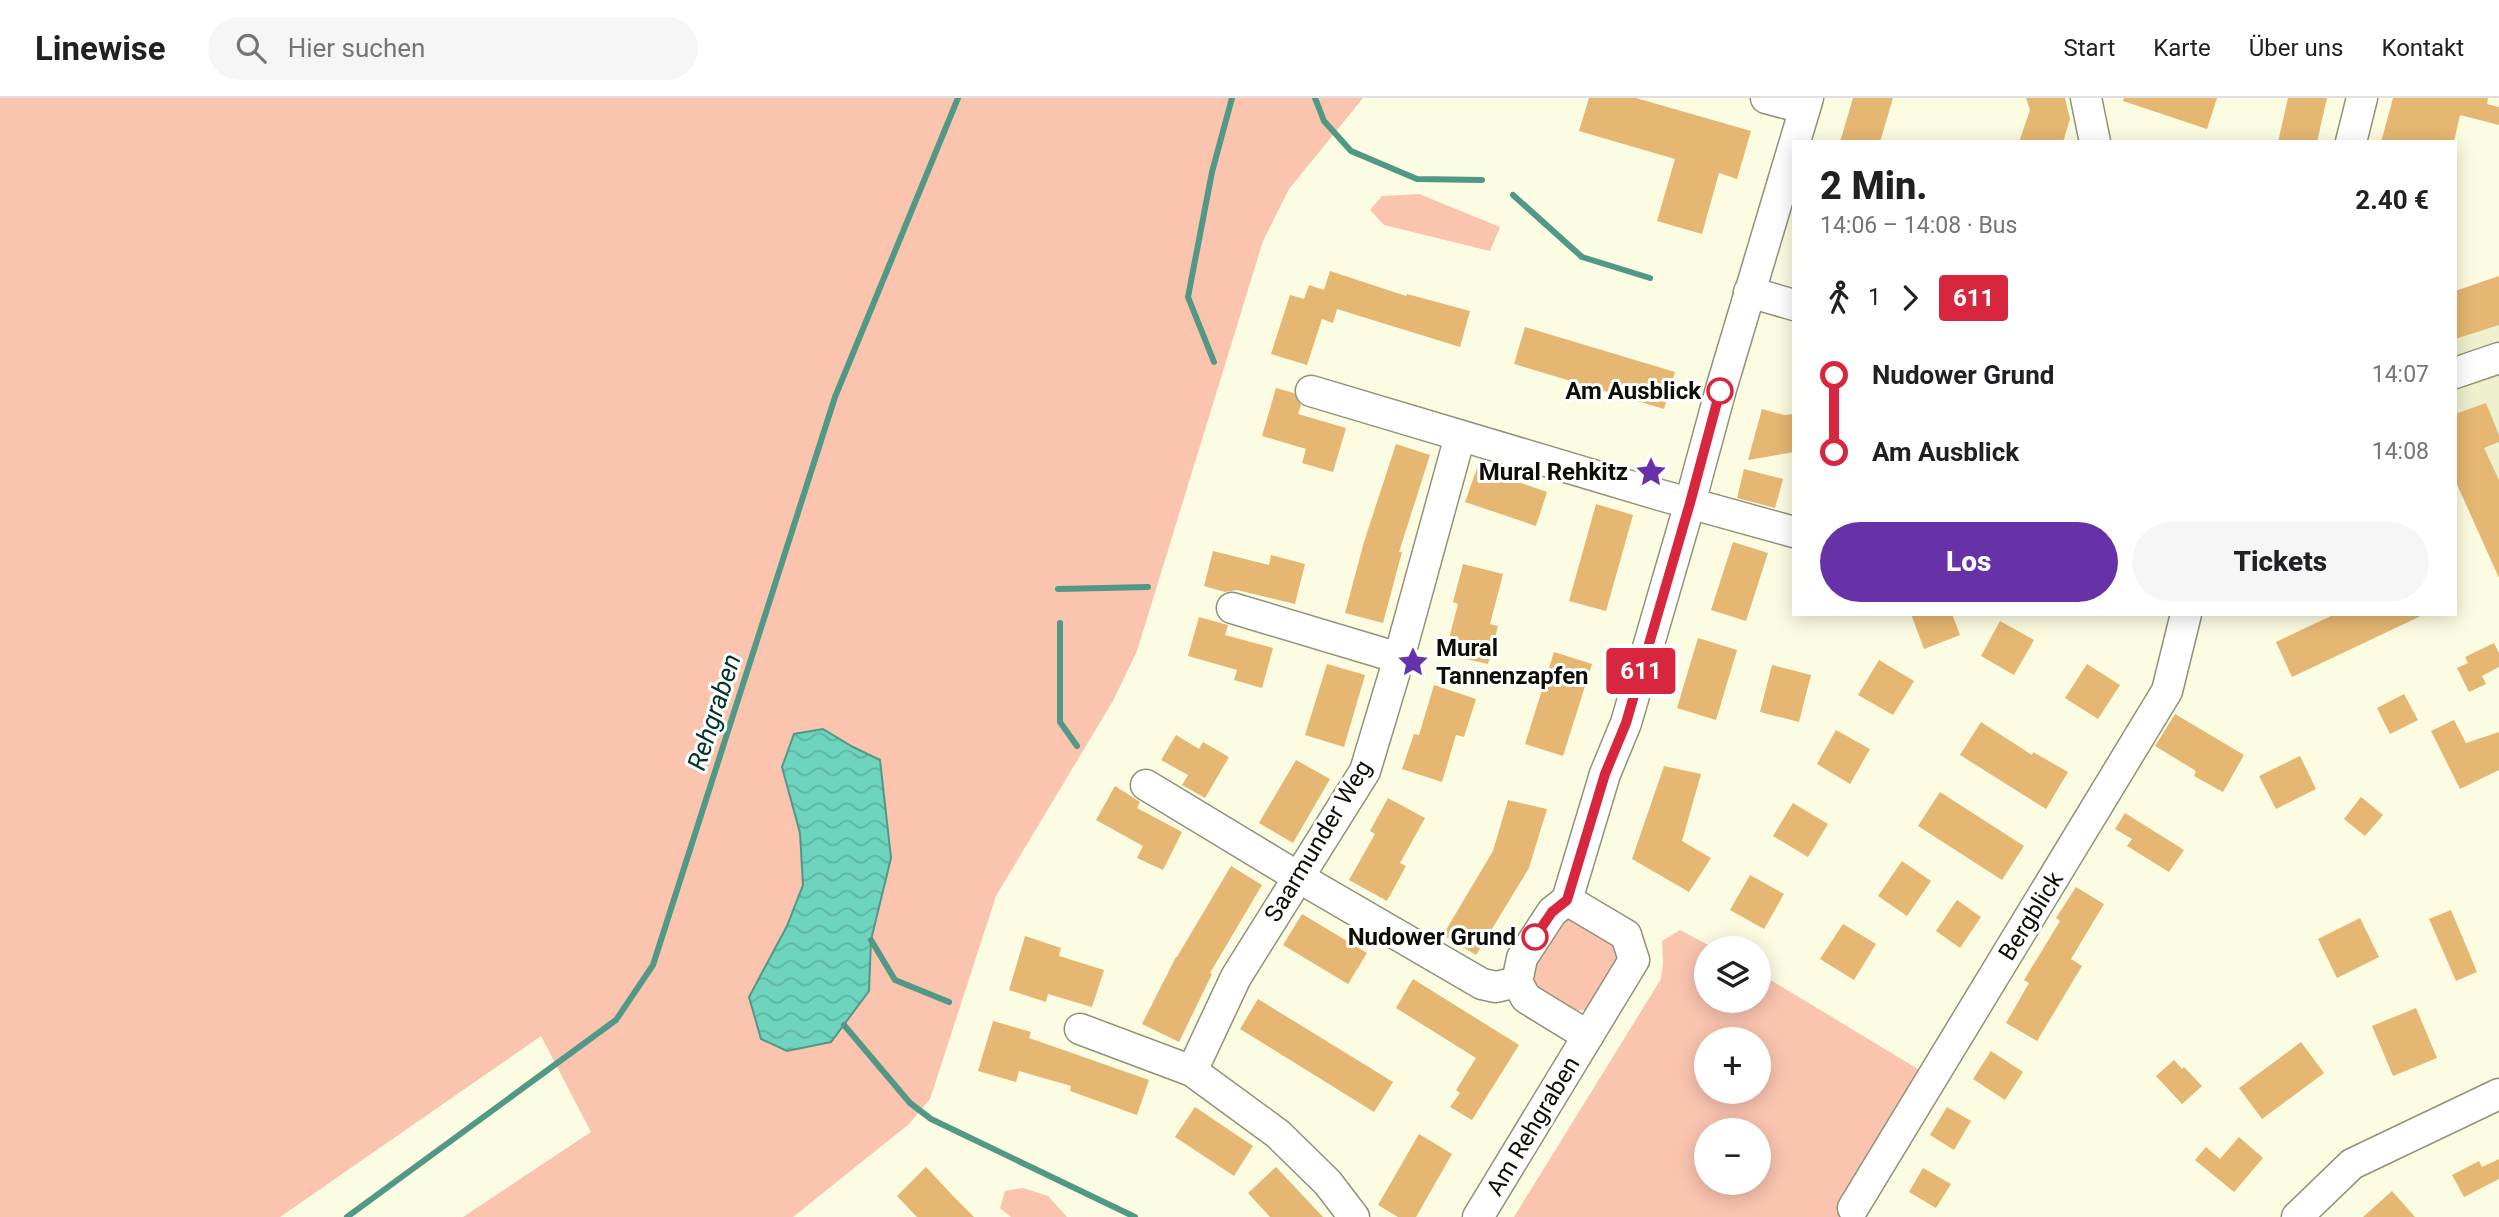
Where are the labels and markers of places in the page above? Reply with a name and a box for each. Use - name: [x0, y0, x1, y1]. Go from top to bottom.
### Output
- place label: Am Ausblick: [1565, 377, 1702, 405]
- marker: Am Ausblick: [1707, 378, 1733, 404]
- place icon: Mural Rehkitz: [1634, 455, 1668, 489]
- place label: Mural Rehkitz: [1479, 458, 1628, 486]
- place label: Mural Tannenzapfen: [1436, 634, 1589, 690]
- place icon: Mural Tannenzapfen: [1396, 645, 1430, 679]
- place label: Nudower Grund: [1348, 923, 1516, 951]
- marker: Nudower Grund: [1522, 924, 1548, 950]

